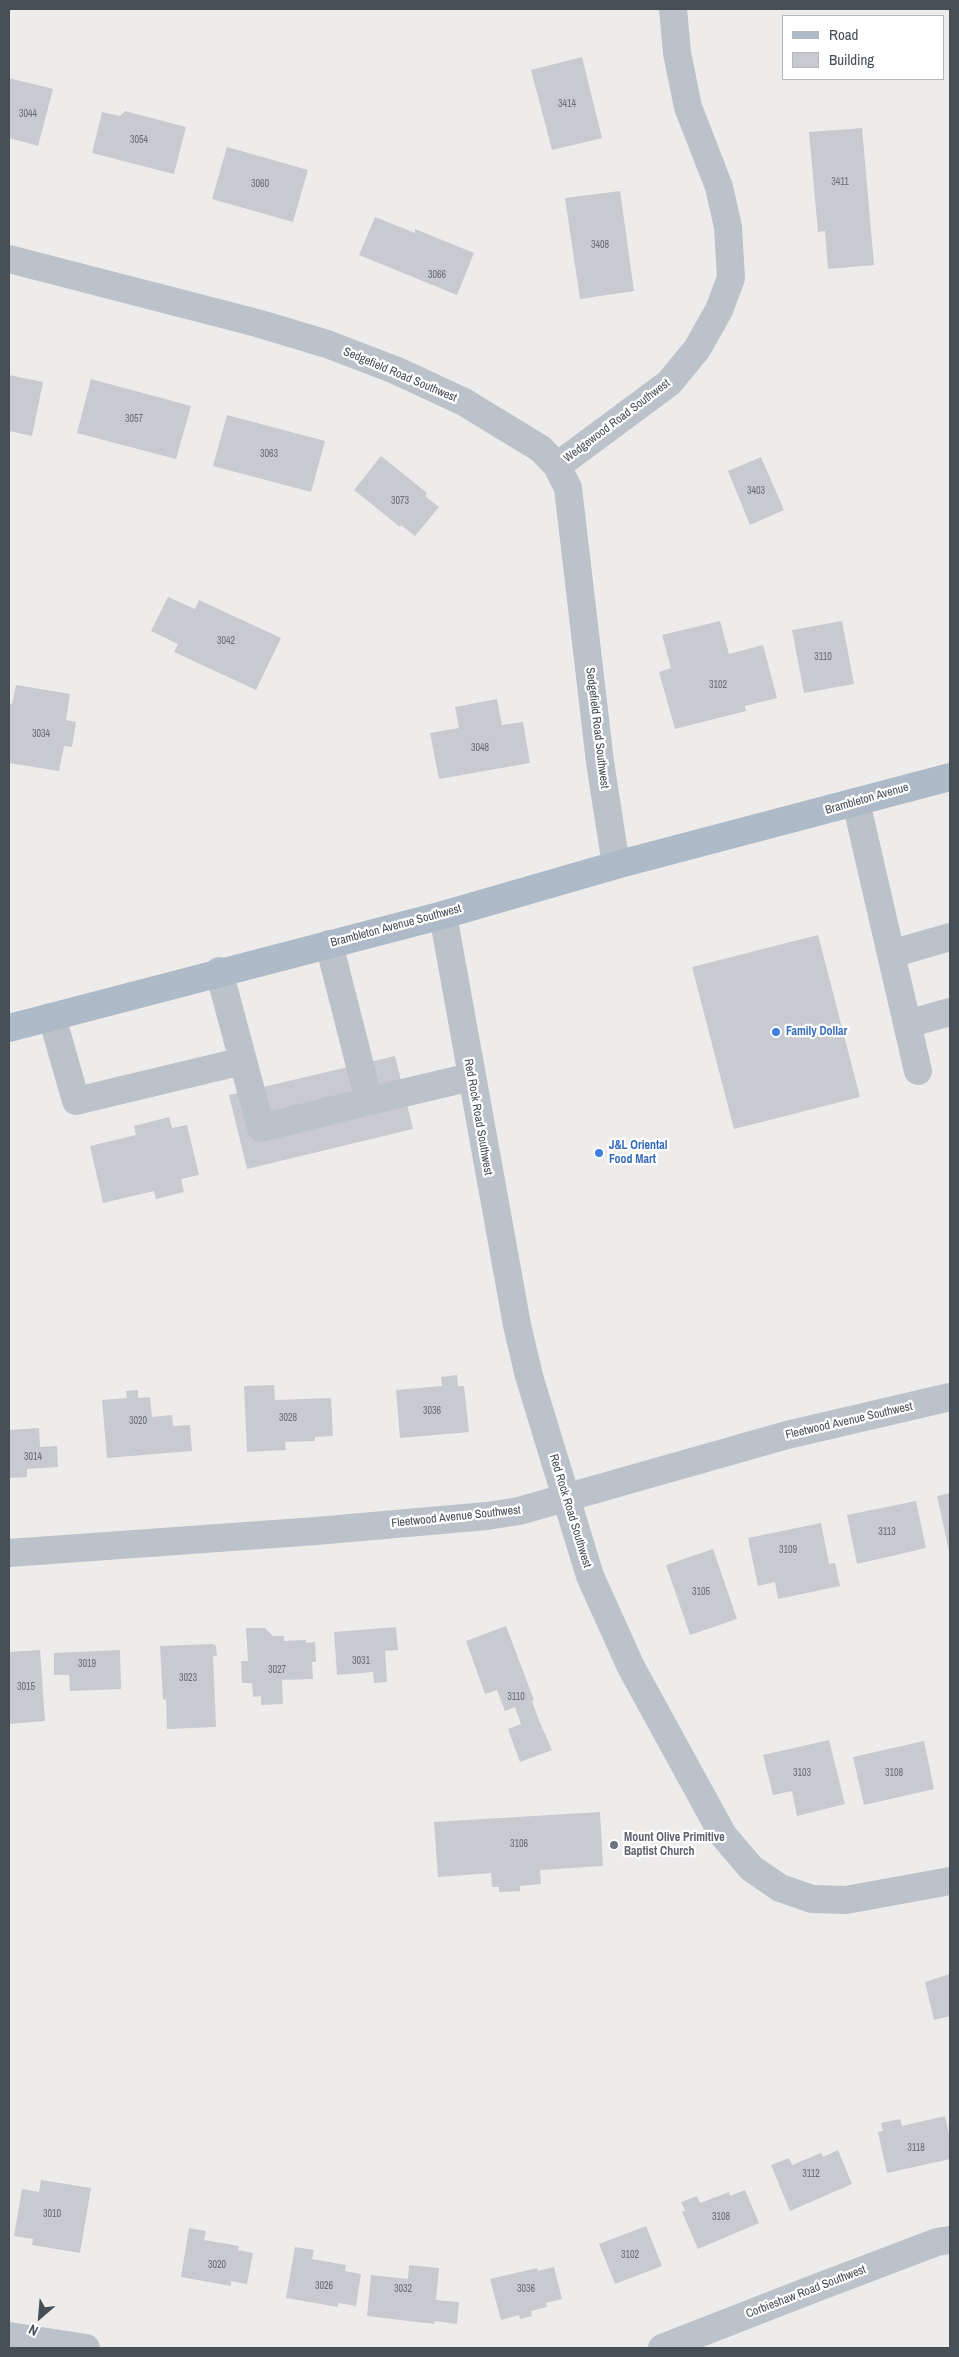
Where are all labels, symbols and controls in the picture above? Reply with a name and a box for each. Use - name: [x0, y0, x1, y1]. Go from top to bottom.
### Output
- legend: [782, 15, 944, 80]
- text: Road: [829, 24, 858, 45]
- text: Building: [829, 49, 874, 70]
- house number: 3414: [558, 98, 576, 110]
- house number: 3044: [19, 108, 37, 120]
- house number: 3054: [130, 134, 148, 146]
- house number: 3411: [831, 176, 849, 188]
- house number: 3060: [251, 178, 269, 190]
- house number: 3408: [591, 239, 609, 251]
- house number: 3066: [428, 269, 446, 281]
- street label: Sedgefield Road Southwest: [341, 345, 459, 405]
- street label: Wedgewood Road Southwest: [561, 376, 673, 466]
- house number: 3057: [125, 413, 143, 425]
- house number: 3063: [260, 448, 278, 460]
- house number: 3403: [747, 485, 765, 497]
- house number: 3073: [391, 495, 409, 507]
- house number: 3042: [217, 635, 235, 647]
- house number: 3110: [814, 651, 832, 663]
- street label: Sedgefield Road Southwest: [582, 667, 612, 789]
- house number: 3102: [709, 679, 727, 691]
- house number: 3034: [32, 728, 50, 740]
- house number: 3048: [471, 742, 489, 754]
- street label: Brambleton Avenue: [824, 780, 910, 818]
- street label: Brambleton Avenue Southwest: [329, 902, 463, 950]
- place label: Family Dollar: [786, 1025, 847, 1039]
- marker: Family Dollar: [770, 1026, 782, 1038]
- street label: Red Rock Road Southwest: [461, 1058, 495, 1176]
- place label: J&L Oriental Food Mart: [609, 1139, 668, 1167]
- marker: J&L Oriental Food Mart: [593, 1147, 605, 1159]
- street label: Fleetwood Avenue Southwest: [784, 1399, 914, 1443]
- house number: 3036: [423, 1405, 441, 1417]
- house number: 3028: [279, 1412, 297, 1424]
- house number: 3020: [129, 1415, 147, 1427]
- house number: 3014: [24, 1451, 42, 1463]
- street label: Red Rock Road Southwest: [546, 1452, 594, 1570]
- street label: Fleetwood Avenue Southwest: [391, 1503, 521, 1531]
- house number: 3113: [878, 1526, 896, 1538]
- house number: 3109: [779, 1544, 797, 1556]
- house number: 3105: [692, 1586, 710, 1598]
- house number: 3031: [352, 1655, 370, 1667]
- house number: 3019: [78, 1658, 96, 1670]
- house number: 3027: [268, 1664, 286, 1676]
- house number: 3023: [179, 1672, 197, 1684]
- house number: 3015: [17, 1681, 35, 1693]
- house number: 3110: [507, 1691, 525, 1703]
- house number: 3103: [793, 1767, 811, 1779]
- house number: 3108: [885, 1767, 903, 1779]
- place label: Mount Olive Primitive Baptist Church: [624, 1831, 725, 1859]
- house number: 3106: [510, 1838, 528, 1850]
- marker: Mount Olive Primitive Baptist Church: [608, 1839, 620, 1851]
- house number: 3118: [907, 2142, 925, 2154]
- house number: 3112: [802, 2168, 820, 2180]
- house number: 3010: [43, 2208, 61, 2220]
- house number: 3108: [712, 2211, 730, 2223]
- house number: 3102: [621, 2249, 639, 2261]
- house number: 3020: [208, 2259, 226, 2271]
- street label: Corbieshaw Road Southwest: [744, 2262, 868, 2322]
- house number: 3026: [315, 2280, 333, 2292]
- house number: 3032: [394, 2283, 412, 2295]
- house number: 3036: [517, 2283, 535, 2295]
- north arrow: [15, 2292, 65, 2342]
- text: N: [25, 2320, 41, 2340]

